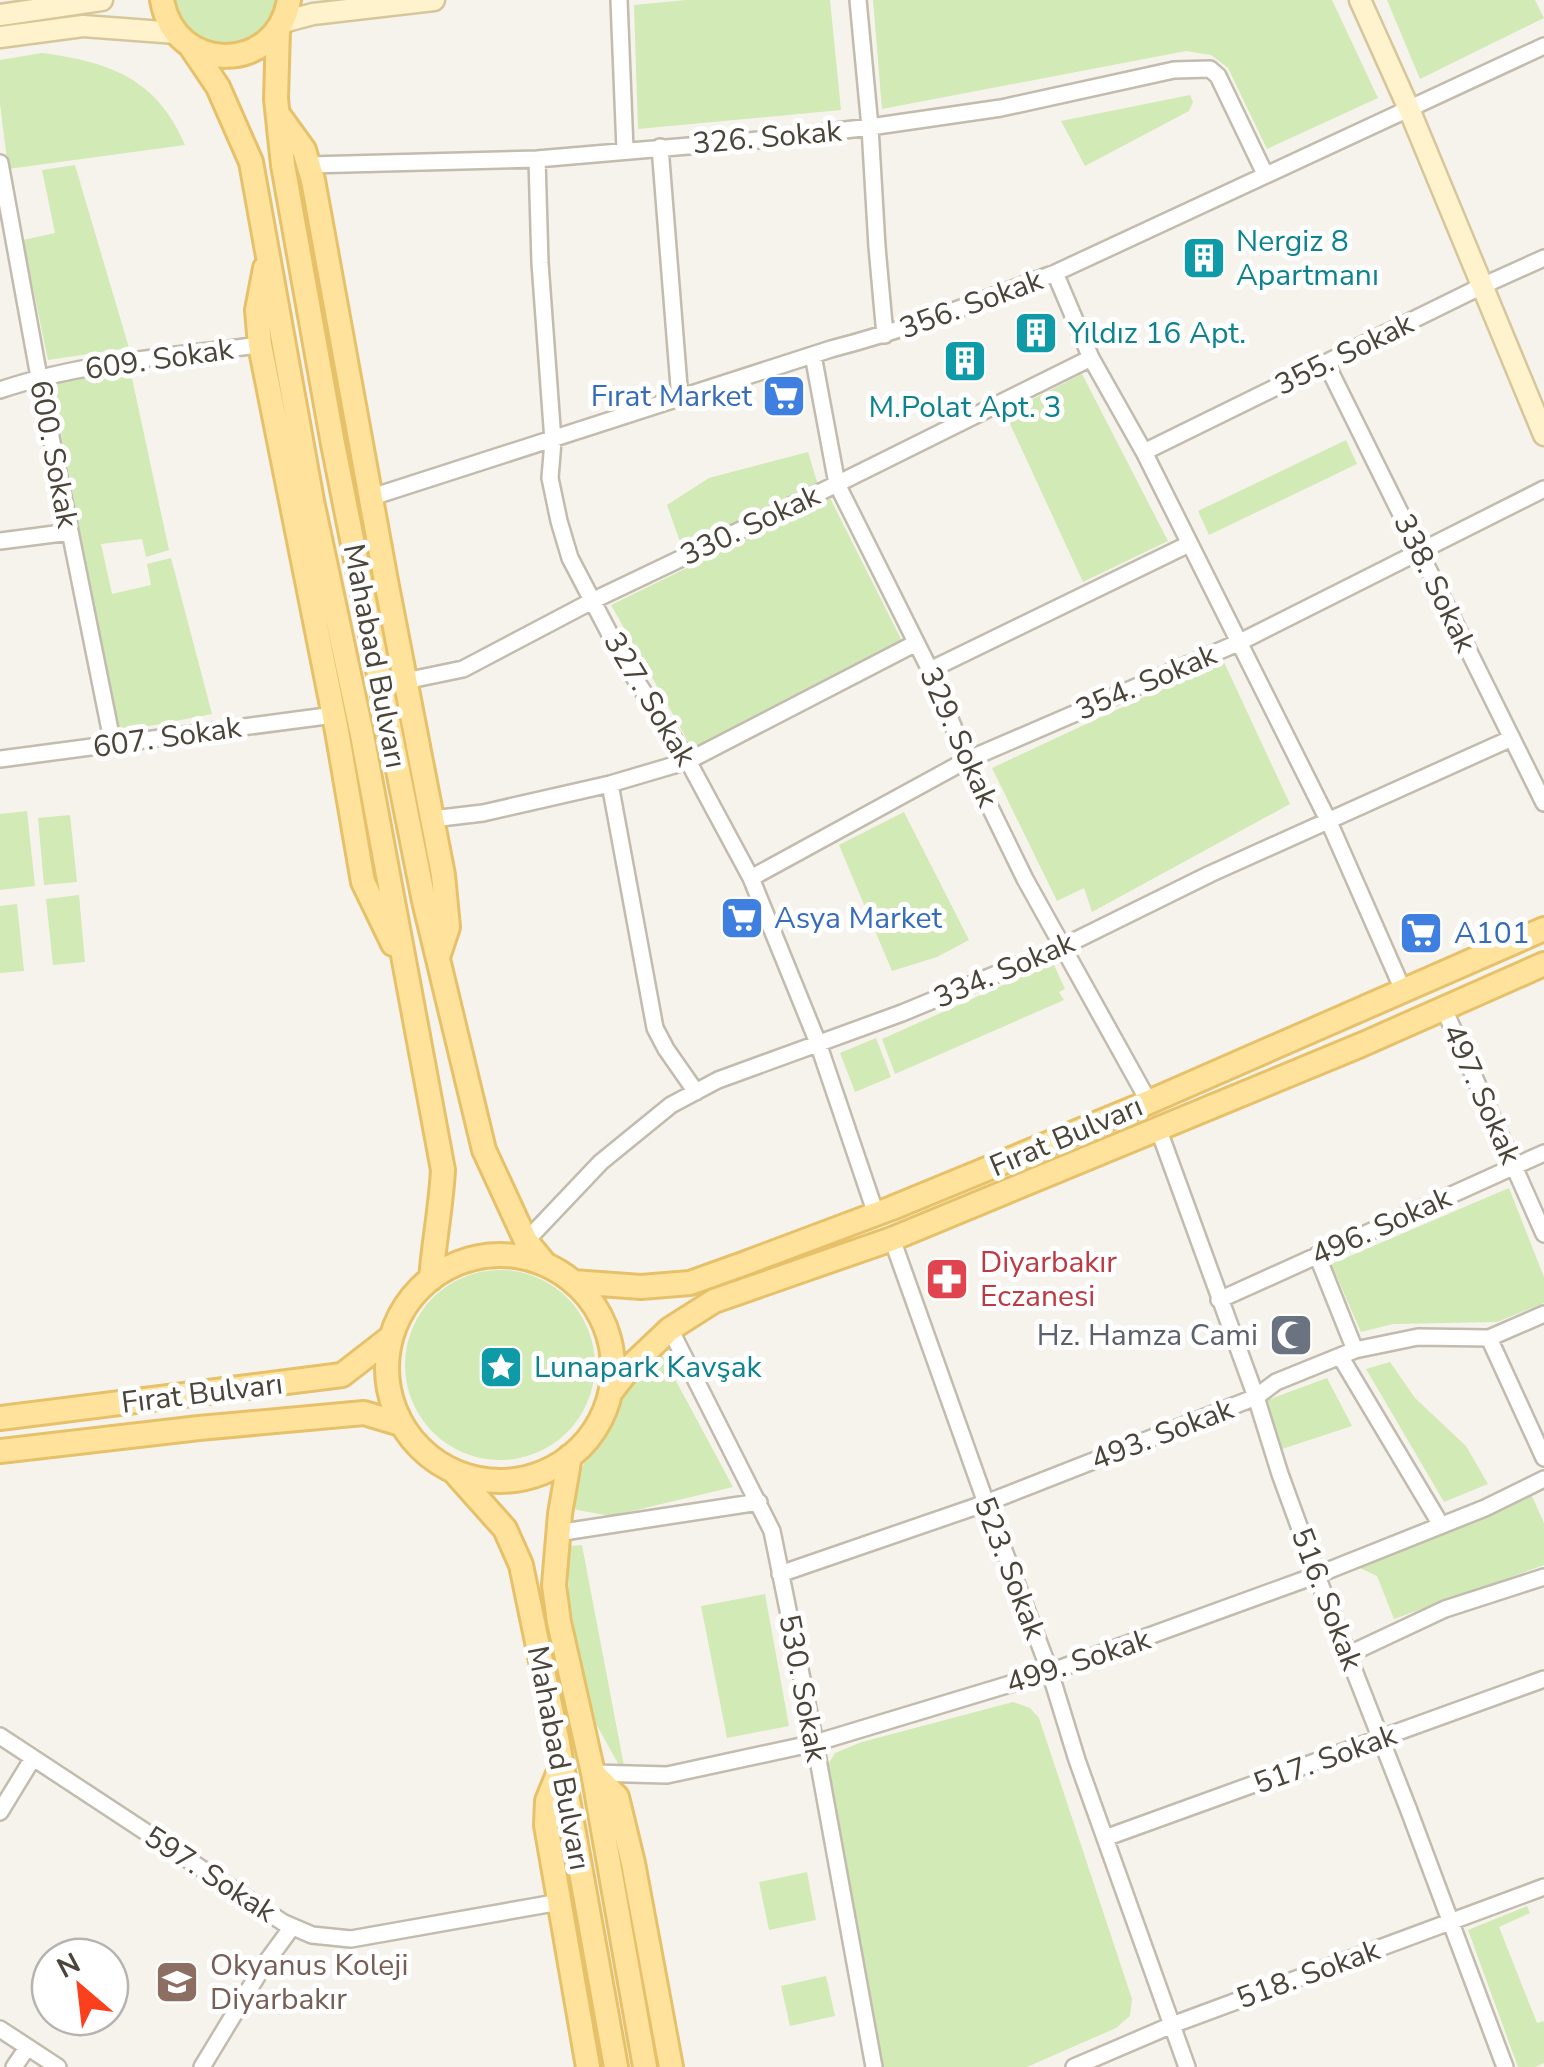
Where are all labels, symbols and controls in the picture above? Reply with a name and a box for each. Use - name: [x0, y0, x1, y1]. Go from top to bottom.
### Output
- street label: 326. Sokak: [691, 110, 844, 164]
- place label: Nergiz 8 Apartmanı: [1236, 221, 1379, 296]
- building icon: Nergiz 8 Apartmanı: [1181, 235, 1227, 281]
- street label: 356. Sokak: [894, 259, 1049, 349]
- street label: 355. Sokak: [1268, 303, 1421, 406]
- building icon: Yıldız 16 Apt.: [1013, 310, 1059, 356]
- place label: Yıldız 16 Apt.: [1067, 313, 1246, 354]
- street label: 609. Sokak: [82, 329, 237, 390]
- building icon: M.Polat Apt. 3: [942, 338, 988, 384]
- supermarket icon: Fırat Market: [761, 373, 807, 419]
- place label: Fırat Market: [591, 376, 752, 417]
- street label: 600. Sokak: [19, 377, 88, 532]
- place label: M.Polat Apt. 3: [868, 387, 1062, 428]
- street label: 330. Sokak: [674, 475, 827, 576]
- street label: 338. Sokak: [1383, 507, 1486, 660]
- street label: Mahabad Bulvarı: [333, 541, 416, 772]
- street label: 327. Sokak: [594, 625, 706, 775]
- street label: 354. Sokak: [1069, 634, 1224, 731]
- street label: 329. Sokak: [909, 661, 1008, 815]
- street label: 607. Sokak: [90, 707, 245, 768]
- supermarket icon: Asya Market: [719, 895, 765, 941]
- place label: Asya Market: [774, 898, 942, 939]
- supermarket icon: A101: [1398, 910, 1444, 956]
- place label: A101: [1454, 913, 1530, 954]
- street label: 334. Sokak: [927, 922, 1082, 1019]
- street label: 497. Sokak: [1432, 1018, 1531, 1172]
- street label: Fırat Bulvarı: [984, 1086, 1149, 1187]
- street label: 496. Sokak: [1305, 1177, 1459, 1276]
- place label: Diyarbakır Eczanesi: [980, 1242, 1117, 1317]
- pharmacy icon: Diyarbakır Eczanesi: [924, 1256, 970, 1302]
- mosque icon: Hz. Hamza Cami: [1268, 1312, 1314, 1358]
- place label: Hz. Hamza Cami: [1037, 1315, 1258, 1356]
- place icon: Lunapark Kavşak: [478, 1344, 524, 1390]
- place label: Lunapark Kavşak: [534, 1347, 763, 1388]
- street label: Fırat Bulvarı: [119, 1363, 285, 1424]
- street label: 493. Sokak: [1085, 1388, 1240, 1480]
- street label: 523. Sokak: [964, 1491, 1056, 1646]
- street label: 516. Sokak: [1281, 1522, 1373, 1677]
- street label: 530. Sokak: [768, 1611, 837, 1766]
- street label: 499. Sokak: [1001, 1619, 1156, 1704]
- street label: Mahabad Bulvarı: [517, 1643, 600, 1874]
- street label: 517. Sokak: [1248, 1714, 1403, 1804]
- street label: 597. Sokak: [136, 1817, 284, 1933]
- street label: 518. Sokak: [1231, 1929, 1386, 2019]
- north arrow: [30, 1937, 130, 2037]
- text: N: [51, 1944, 87, 1988]
- place label: Okyanus Koleji Diyarbakır: [210, 1945, 408, 2020]
- school or university icon: Okyanus Koleji Diyarbakır: [154, 1959, 200, 2005]

